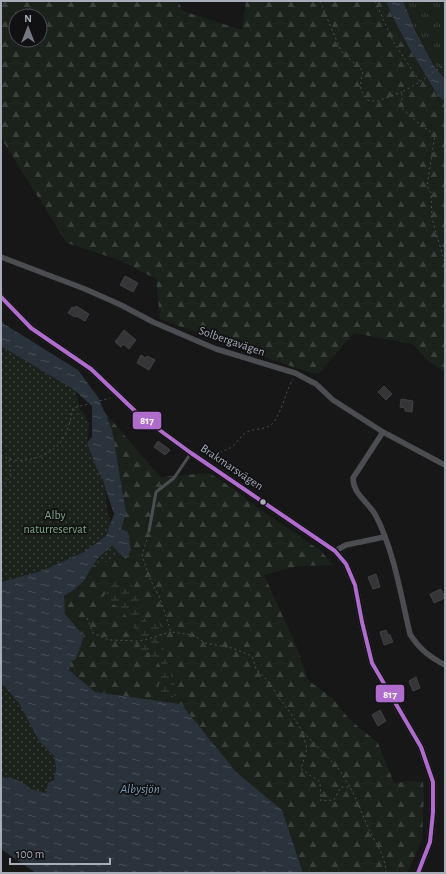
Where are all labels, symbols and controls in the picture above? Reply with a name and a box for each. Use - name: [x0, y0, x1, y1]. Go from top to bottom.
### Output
- north arrow: [8, 8, 48, 48]
- text: N: [24, 13, 32, 24]
- street label: Solbergavägen: [197, 324, 267, 358]
- line badge: 817: [132, 411, 162, 430]
- text: 817: [140, 415, 154, 426]
- street label: Brakmarsvägen: [199, 442, 265, 492]
- unlabelled marker: [258, 497, 268, 507]
- park label: Alby naturreservat: [23, 509, 87, 535]
- line badge: 817: [375, 684, 405, 703]
- text: 817: [383, 689, 397, 700]
- water label: Albysjön: [119, 783, 160, 796]
- scale bar: [10, 840, 110, 866]
- text: 100 m: [16, 848, 44, 860]

